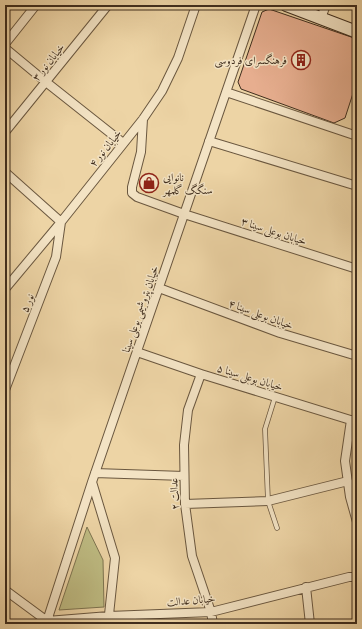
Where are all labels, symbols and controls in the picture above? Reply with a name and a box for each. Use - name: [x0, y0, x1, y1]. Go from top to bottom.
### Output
- street label: خیابان نور ۳: [29, 40, 68, 84]
- building icon: فرهنگسرای فردوسی: [290, 49, 312, 71]
- place label: فرهنگسرای فردوسی: [214, 53, 287, 68]
- street label: خیابان نور ۴: [86, 126, 125, 170]
- place label: نانوایی سنگگ گلمهر: [162, 170, 213, 198]
- shop icon: نانوایی سنگگ گلمهر: [138, 172, 160, 194]
- street label: خیابان بوعلی سینا ۳: [239, 214, 308, 250]
- street label: خیابان پتروشیمی بوعلی سینا: [119, 264, 163, 355]
- street label: نور ۵: [17, 292, 38, 315]
- street label: خیابان بوعلی سینا ۴: [226, 296, 295, 334]
- street label: خیابان بوعلی سینا ۵: [215, 360, 285, 396]
- street label: عدالت ۲: [166, 478, 183, 510]
- street label: خیابان عدالت: [166, 591, 216, 610]

